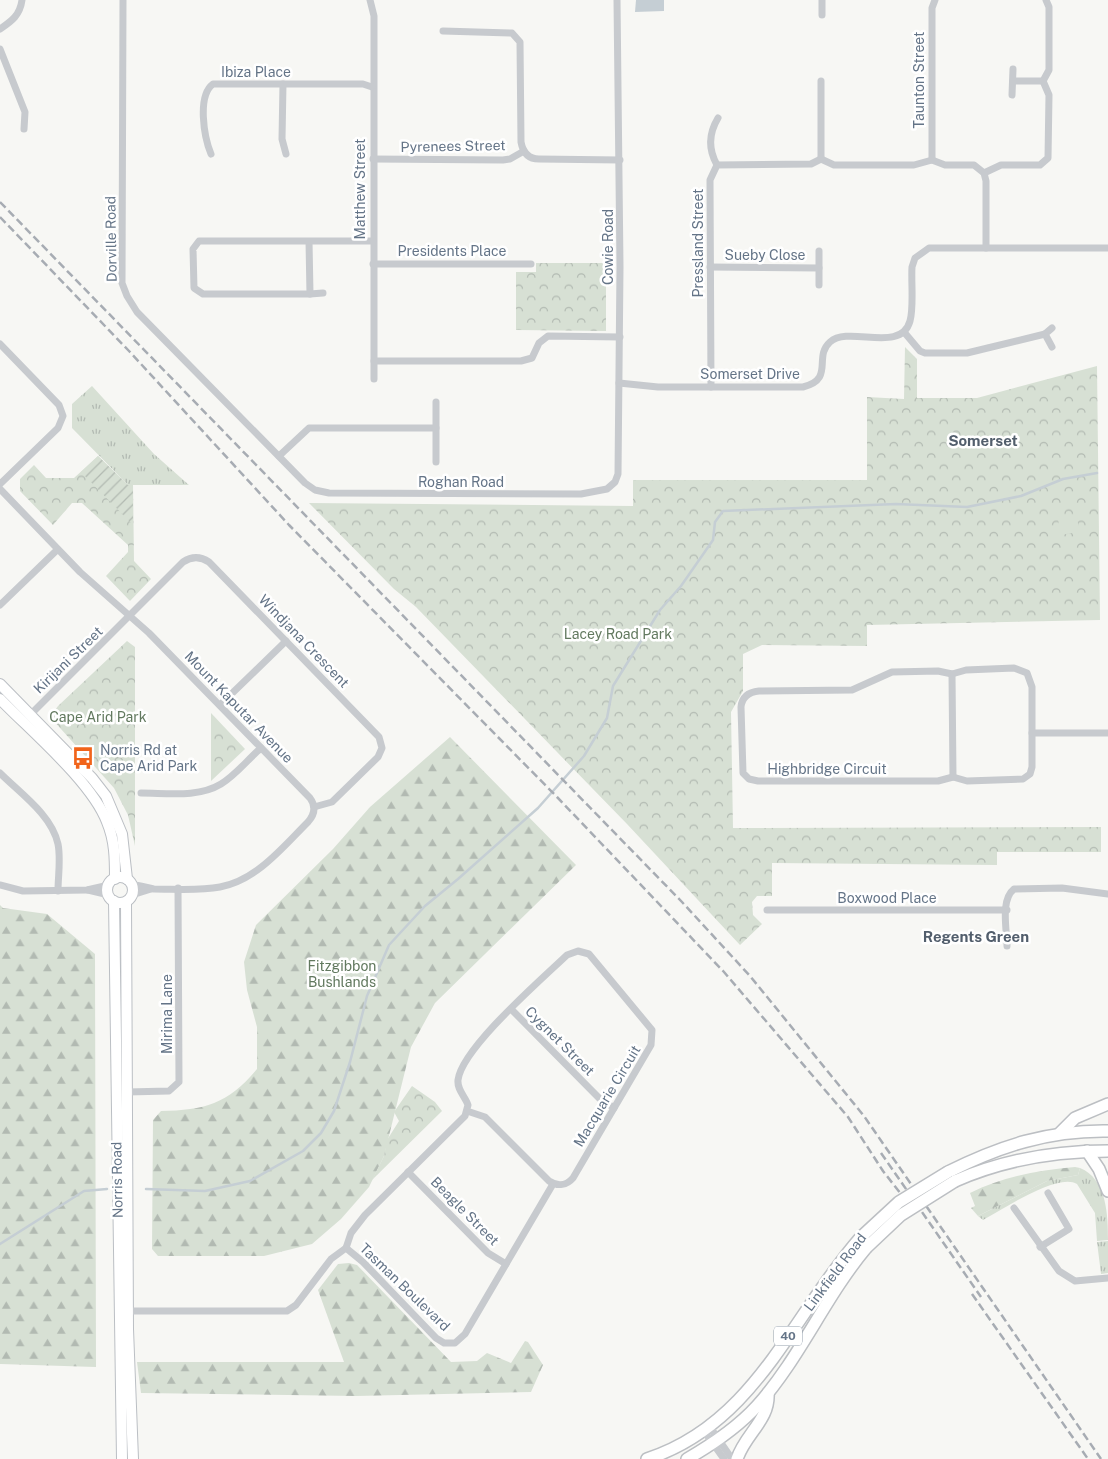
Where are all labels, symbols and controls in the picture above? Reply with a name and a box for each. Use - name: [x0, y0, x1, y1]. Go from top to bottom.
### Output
- street label: Taunton Street: [911, 32, 927, 128]
- street label: Ibiza Place: [221, 64, 291, 80]
- street label: Pyrenees Street: [400, 137, 506, 155]
- street label: Matthew Street: [352, 138, 368, 240]
- street label: Pressland Street: [690, 189, 706, 297]
- street label: Dorville Road: [102, 196, 120, 282]
- street label: Cowie Road: [600, 209, 616, 285]
- street label: Presidents Place: [398, 243, 507, 259]
- street label: Sueby Close: [725, 247, 806, 263]
- street label: Somerset Drive: [700, 366, 800, 382]
- district label: Somerset: [948, 432, 1018, 449]
- street label: Roghan Road: [418, 474, 504, 490]
- street label: Windjana Crescent: [256, 591, 352, 691]
- street label: Kirijani Street: [30, 623, 106, 697]
- park label: Lacey Road Park: [564, 626, 672, 642]
- street label: Mount Kaputar Avenue: [182, 648, 296, 766]
- park label: Cape Arid Park: [49, 709, 147, 725]
- place label: Norris Rd at Cape Arid Park: [100, 742, 197, 774]
- bus stop icon: Norris Rd at Cape Arid Park: [70, 745, 96, 771]
- street label: Highbridge Circuit: [767, 761, 887, 777]
- street label: Boxwood Place: [837, 890, 937, 906]
- district label: Regents Green: [923, 928, 1029, 945]
- park label: Fitzgibbon Bushlands: [308, 958, 376, 990]
- street label: Mirima Lane: [159, 974, 175, 1054]
- street label: Cygnet Street: [522, 1003, 598, 1079]
- street label: Macquarie Circuit: [570, 1042, 644, 1150]
- street label: Norris Road: [108, 1142, 126, 1218]
- street label: Beagle Street: [428, 1174, 502, 1248]
- street label: Linkfield Road: [801, 1230, 869, 1314]
- street label: Tasman Boulevard: [357, 1240, 453, 1334]
- road number: 40: [774, 1326, 802, 1345]

